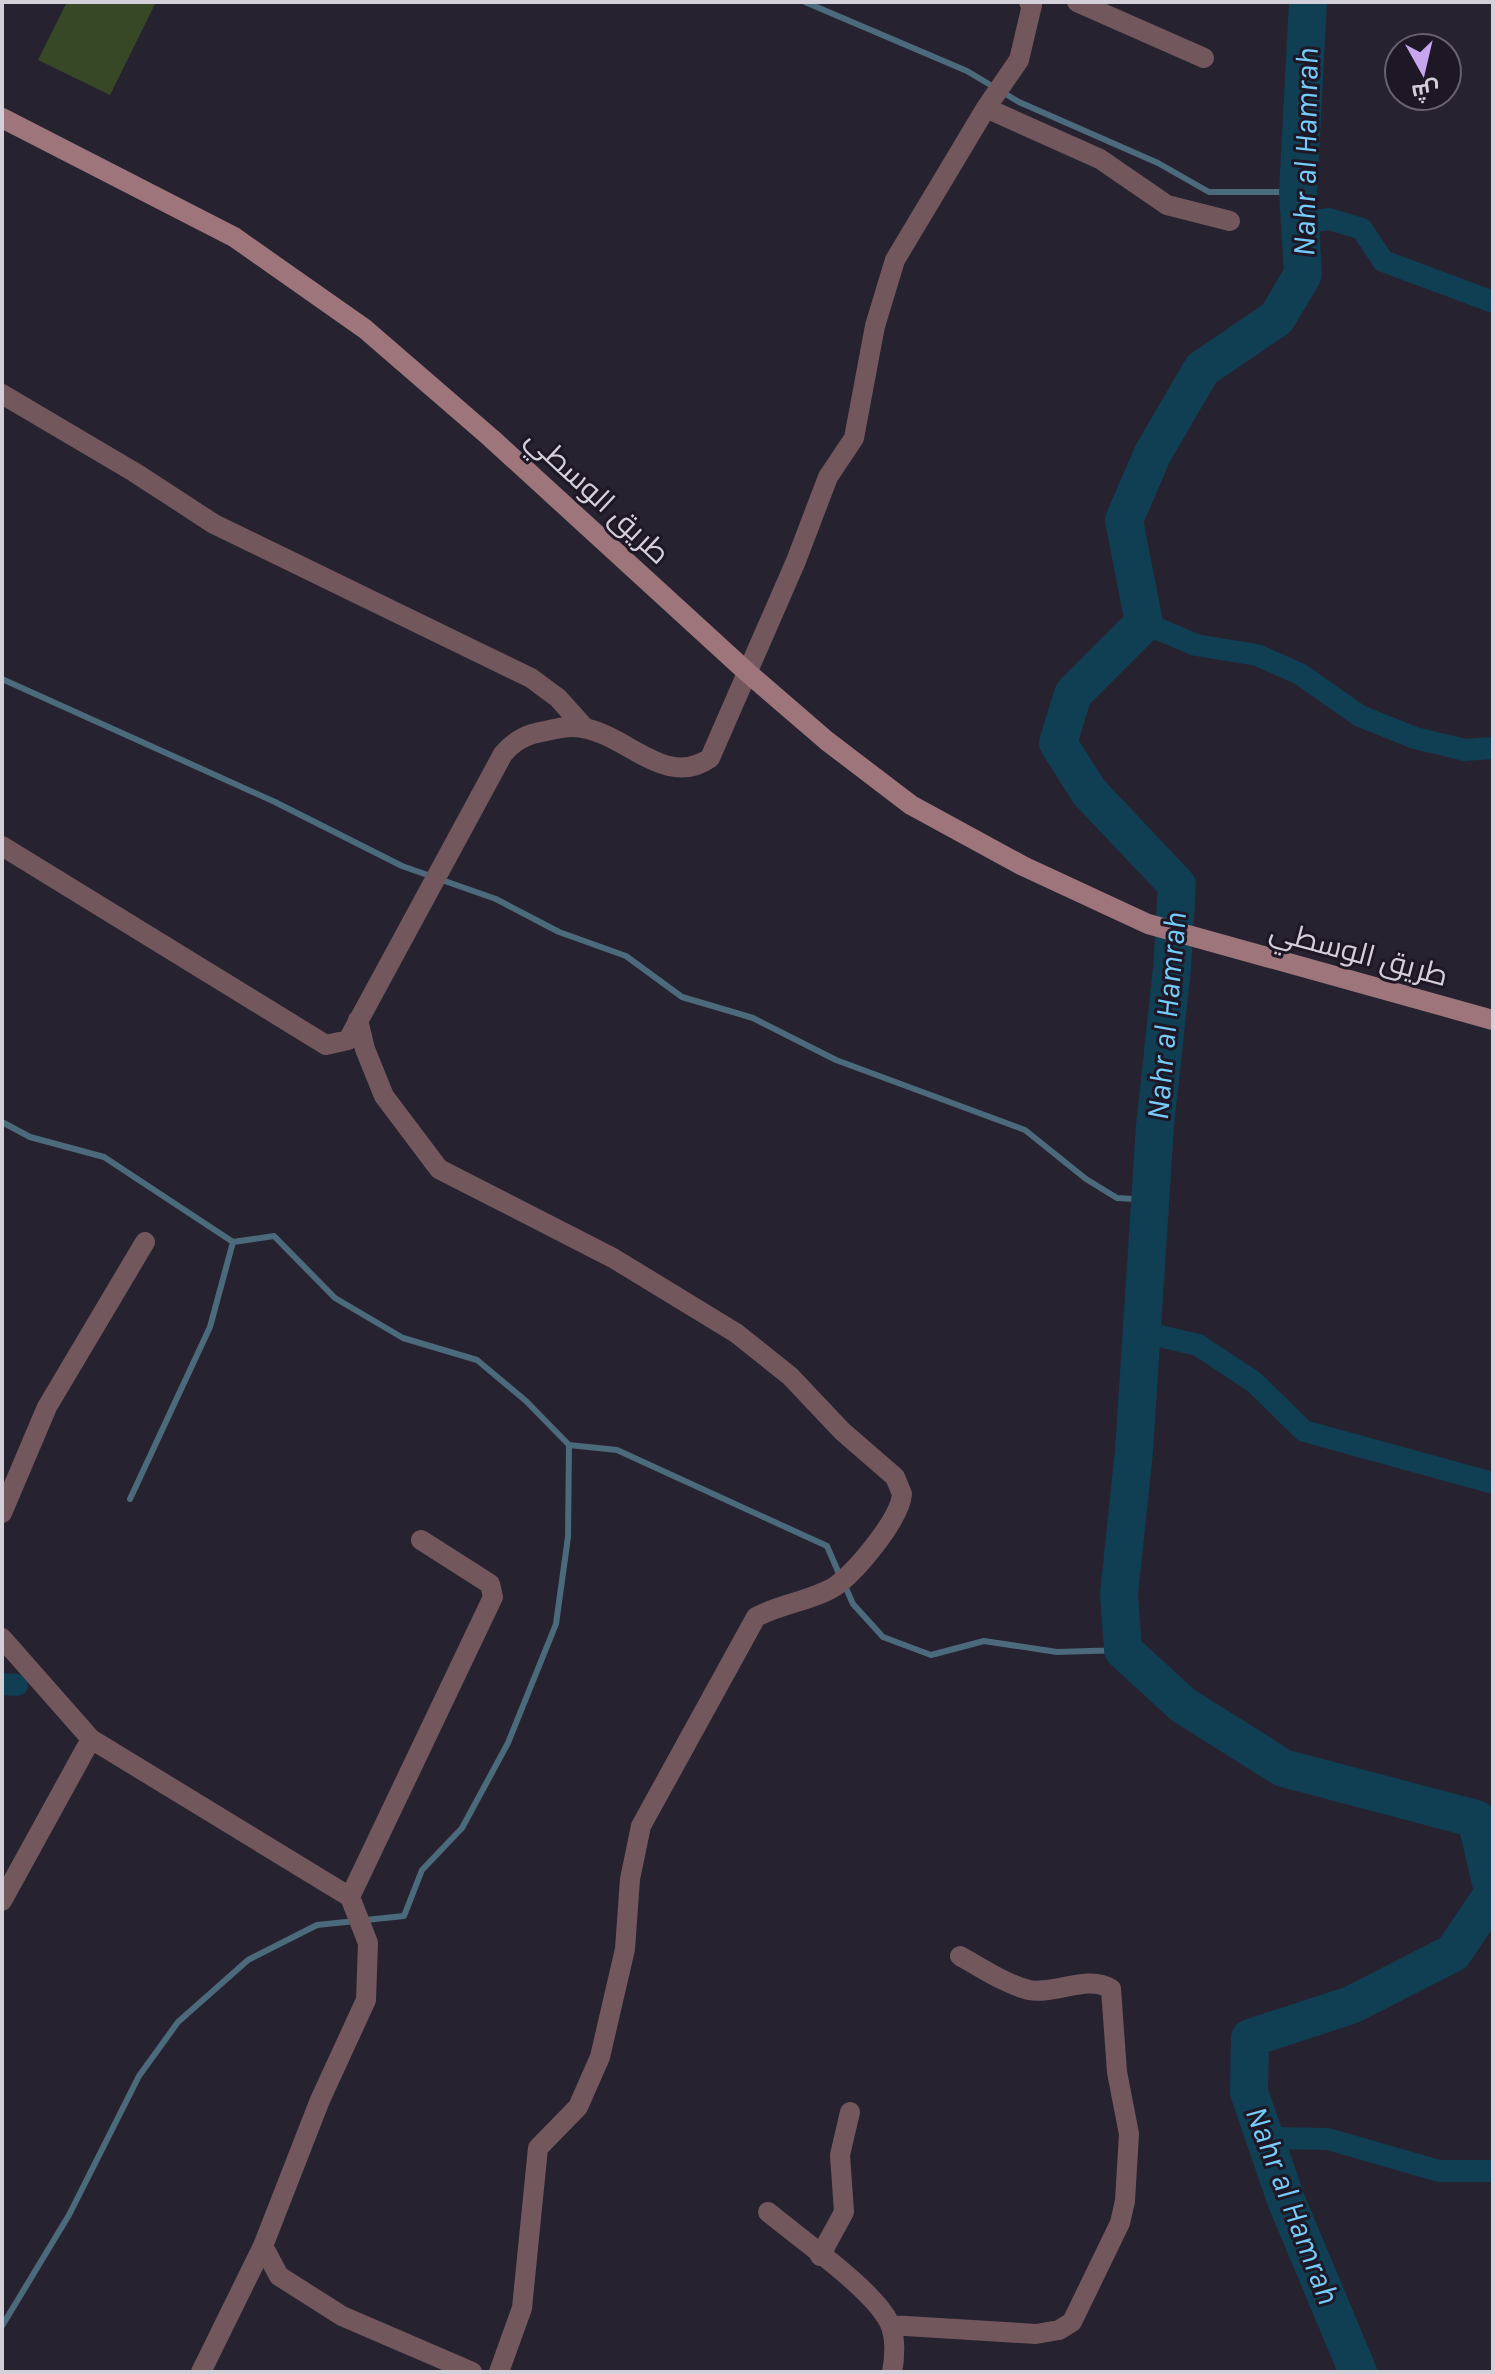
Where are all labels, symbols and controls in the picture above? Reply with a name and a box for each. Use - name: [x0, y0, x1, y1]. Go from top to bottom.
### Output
- north arrow: [1383, 32, 1463, 112]
- water label: Nahr al Hamrah: [1285, 47, 1326, 257]
- text: ش: [1410, 76, 1441, 106]
- street label: طريق الوسطي: [515, 420, 677, 575]
- water label: Nahr al Hamrah: [1139, 910, 1194, 1122]
- street label: طريق الوسطي: [1265, 912, 1452, 999]
- water label: Nahr al Hamrah: [1238, 2101, 1347, 2309]

